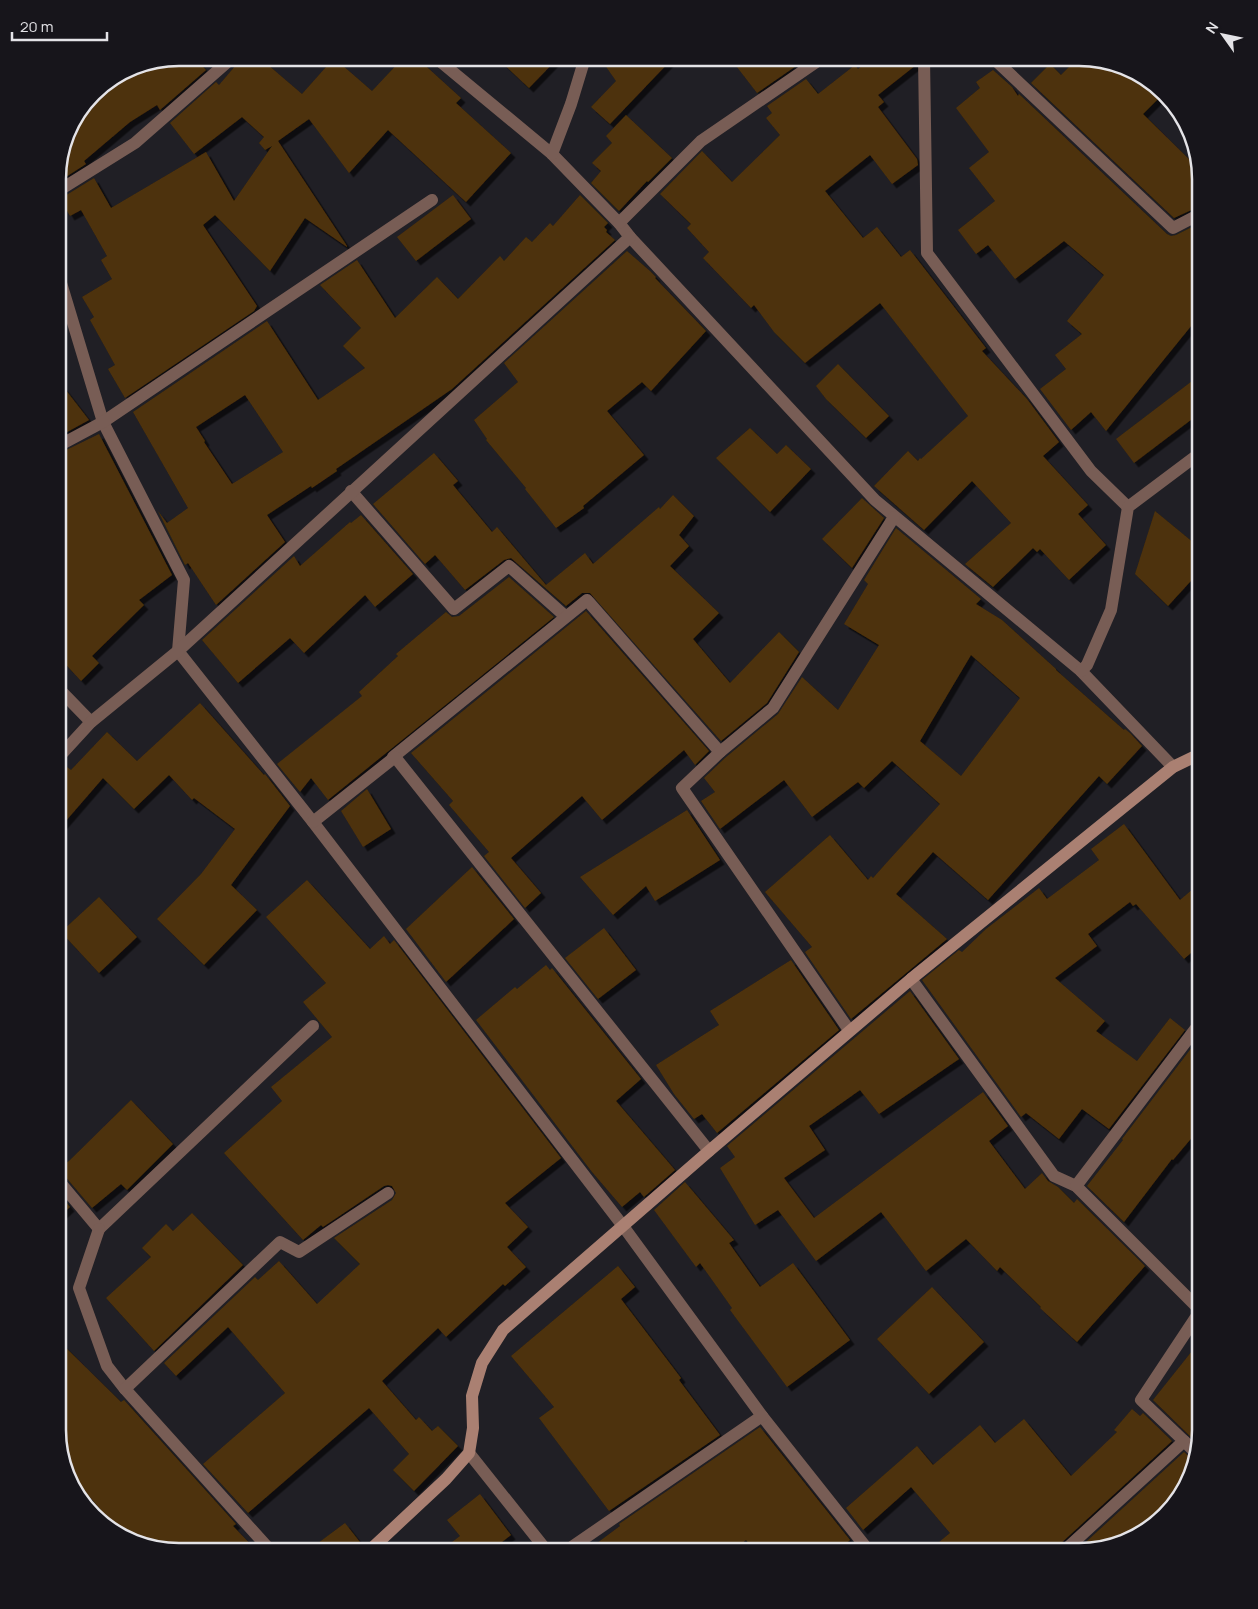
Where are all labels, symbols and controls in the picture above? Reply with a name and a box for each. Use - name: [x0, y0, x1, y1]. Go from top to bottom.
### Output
- scale bar: [12, 10, 108, 42]
- north arrow: [1198, 10, 1248, 60]
- text: 20 m: [20, 16, 53, 37]
- text: N: [1201, 18, 1222, 37]

